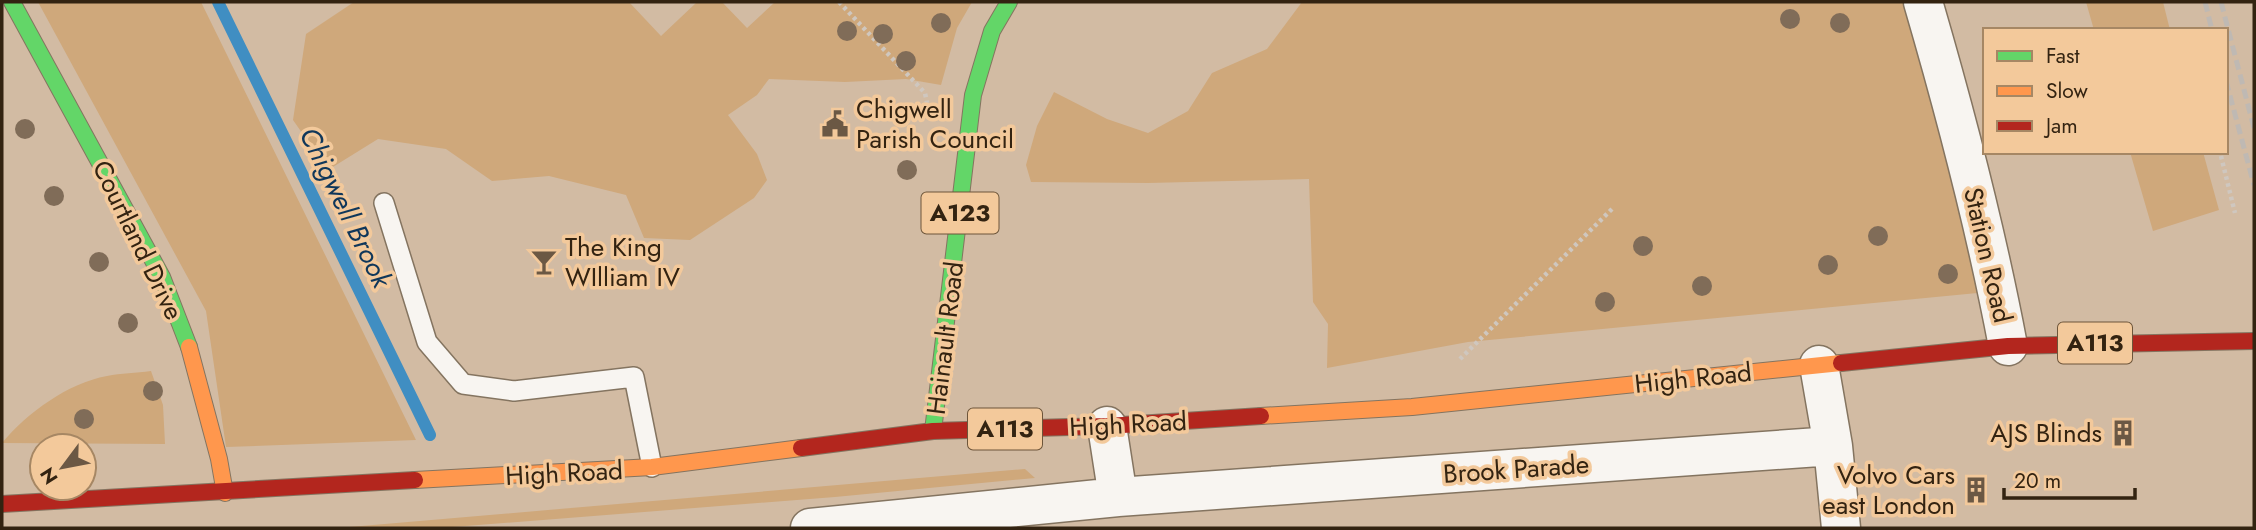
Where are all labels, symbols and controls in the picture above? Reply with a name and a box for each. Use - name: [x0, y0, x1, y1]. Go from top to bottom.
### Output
- legend: [1983, 28, 2228, 154]
- text: Fast: [2046, 41, 2079, 71]
- text: Slow: [2046, 76, 2088, 106]
- place label: Chigwell Parish Council: [856, 90, 1014, 158]
- public building icon: Chigwell Parish Council: [820, 109, 850, 139]
- text: Jam: [2043, 111, 2078, 141]
- water label: Chigwell Brook: [289, 120, 403, 295]
- street label: Courtland Drive: [83, 154, 193, 326]
- street label: Station Road: [1954, 184, 2022, 326]
- road number: A123: [922, 192, 998, 233]
- place label: The King WIlliam IV: [565, 228, 681, 296]
- bar icon: The King WIlliam IV: [529, 247, 559, 277]
- street label: Hainault Road: [917, 259, 973, 417]
- road number: A113: [2058, 322, 2132, 364]
- street label: High Road: [1632, 353, 1754, 403]
- street label: High Road: [1068, 402, 1188, 446]
- road number: A113: [968, 408, 1042, 449]
- place label: AJS Blinds: [1990, 414, 2102, 452]
- building icon: AJS Blinds: [2108, 418, 2138, 448]
- north arrow: [28, 432, 98, 502]
- street label: Brook Parade: [1442, 445, 1590, 493]
- street label: High Road: [504, 451, 624, 495]
- place label: Volvo Cars east London: [1822, 456, 1955, 524]
- scale bar: [2004, 456, 2135, 500]
- text: N: [34, 462, 64, 489]
- text: 20 m: [2014, 466, 2061, 496]
- building icon: Volvo Cars east London: [1961, 475, 1991, 505]

